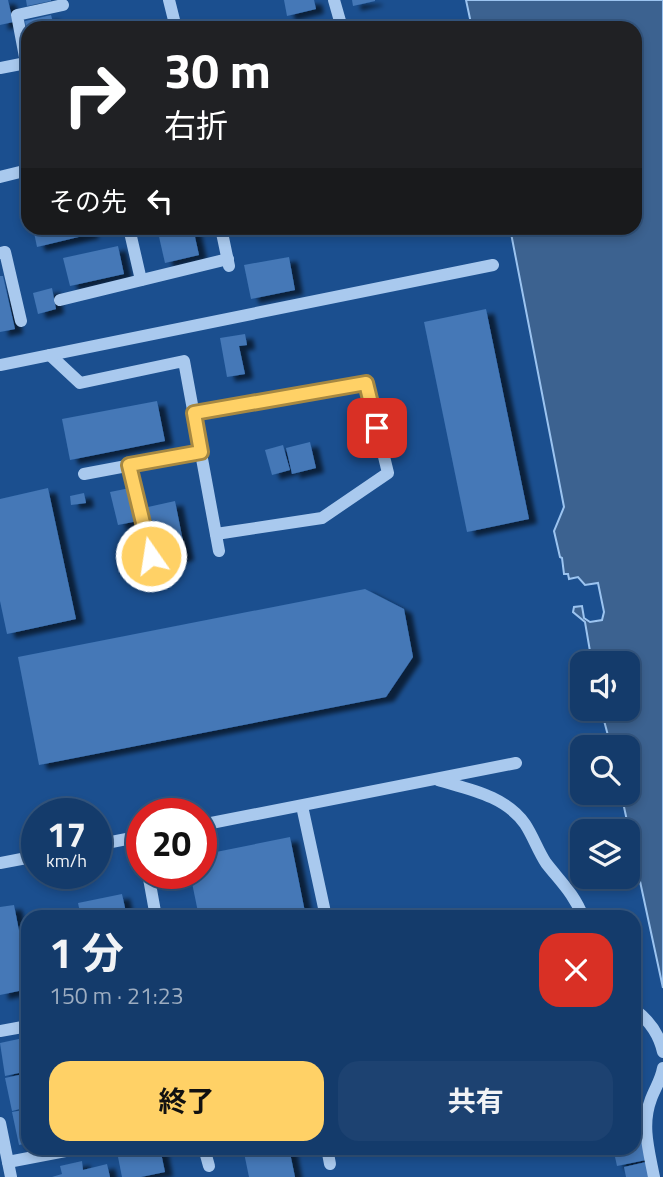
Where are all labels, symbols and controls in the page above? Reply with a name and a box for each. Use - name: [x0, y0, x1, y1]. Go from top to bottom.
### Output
- text: 30 m: [164, 32, 271, 107]
- icon: right: [49, 49, 140, 140]
- text: 右折: [164, 101, 228, 149]
- text: その先: [49, 182, 127, 221]
- icon: left: [141, 182, 179, 220]
- pin: [347, 398, 407, 458]
- icon: arrive: [358, 409, 396, 447]
- position arrow: [114, 519, 188, 593]
- map controls: [570, 651, 640, 889]
- button: sound: [570, 651, 640, 721]
- button: search: [570, 735, 640, 805]
- speed limit sign: 20: [126, 798, 217, 889]
- text: 17: [47, 807, 86, 861]
- button: layers: [570, 819, 640, 889]
- text: km/h: [46, 847, 87, 874]
- text: 1 分: [49, 920, 124, 984]
- button: close: [539, 933, 613, 1007]
- text: 150 m · 21:23: [49, 978, 184, 1013]
- button: 終了: [49, 1061, 324, 1141]
- button: 共有: [338, 1061, 613, 1141]

